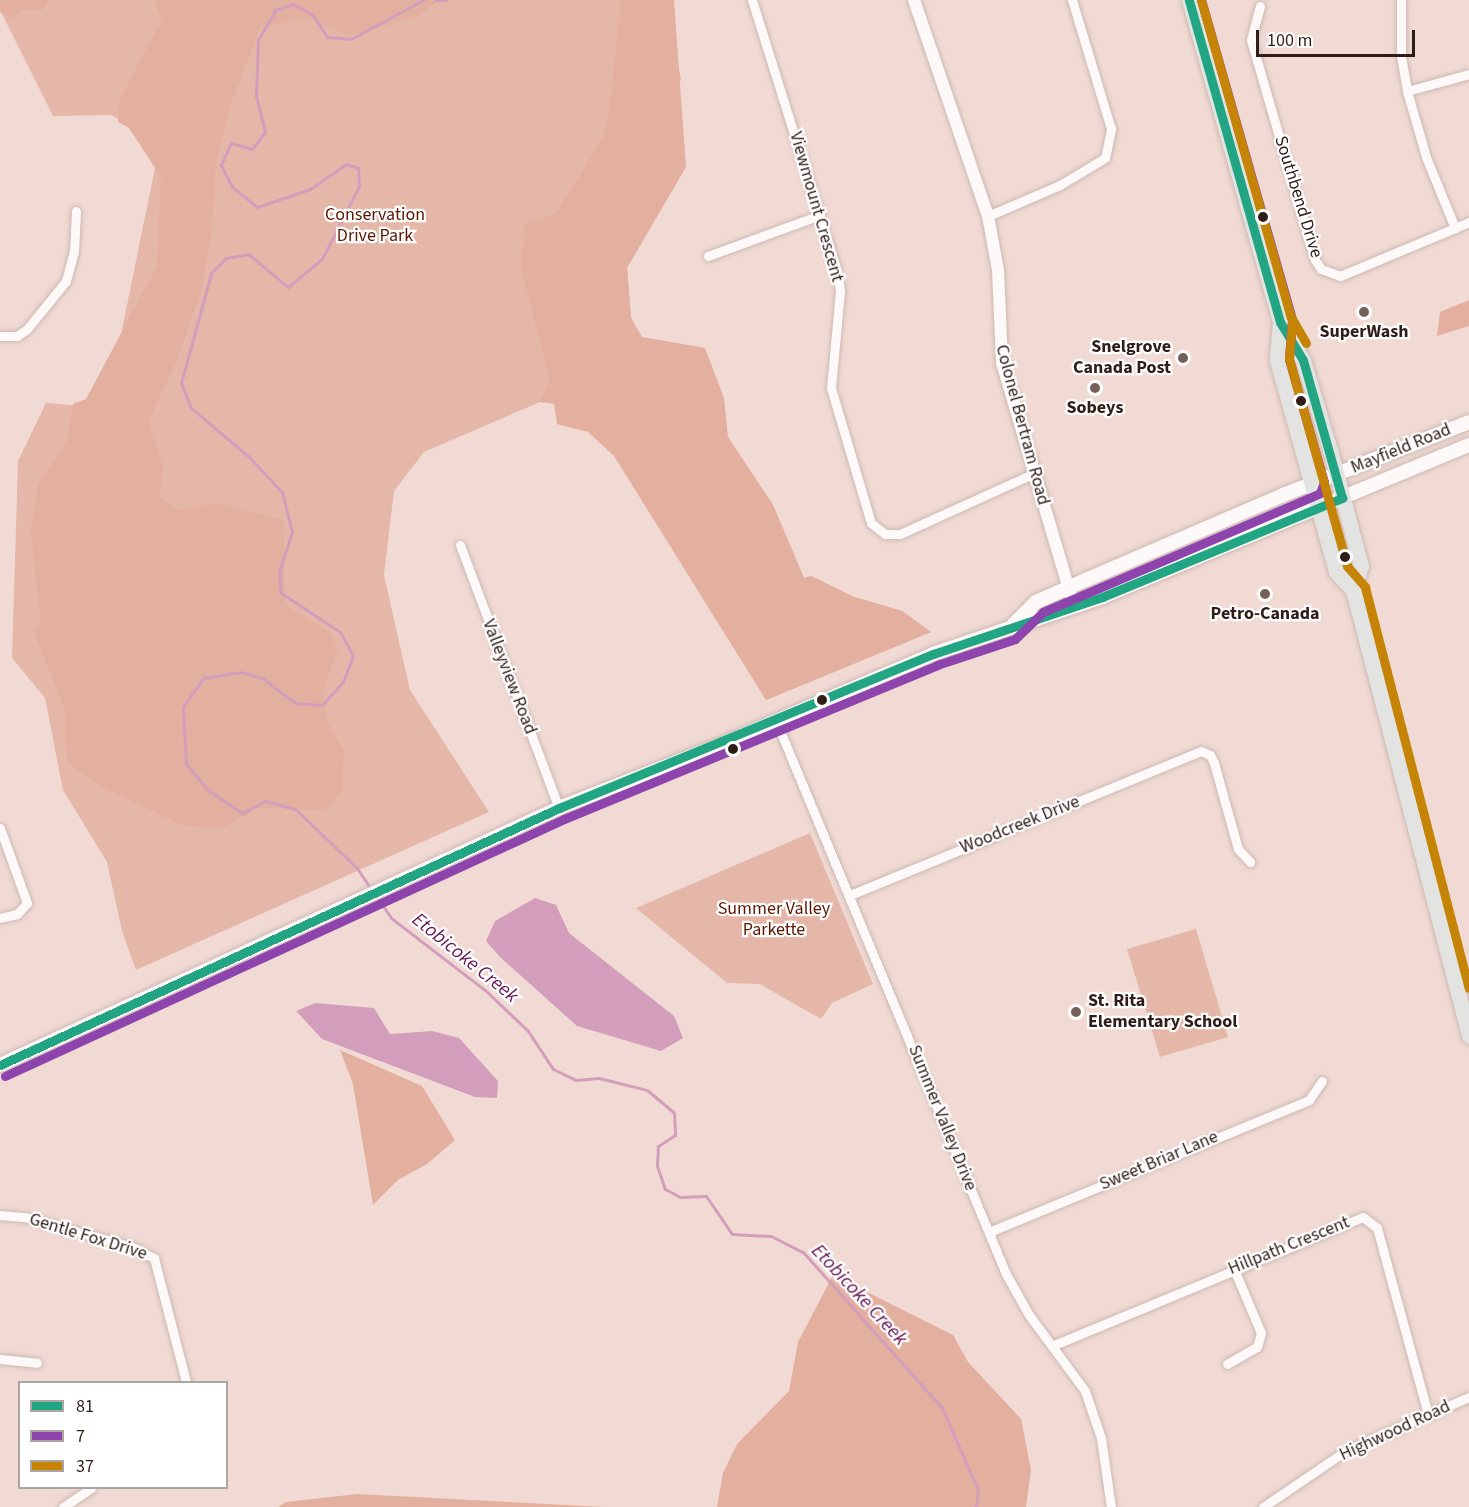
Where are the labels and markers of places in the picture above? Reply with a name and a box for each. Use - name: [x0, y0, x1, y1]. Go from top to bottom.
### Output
- unlabelled marker: [1257, 211, 1269, 223]
- marker: SuperWash: [1357, 305, 1371, 319]
- place label: SuperWash: [1319, 321, 1409, 343]
- place label: Snelgrove Canada Post: [1073, 337, 1171, 380]
- marker: Snelgrove Canada Post: [1176, 351, 1190, 365]
- marker: Sobeys: [1088, 381, 1102, 395]
- unlabelled marker: [1295, 395, 1307, 407]
- place label: Sobeys: [1067, 397, 1123, 419]
- unlabelled marker: [1339, 551, 1351, 563]
- marker: Petro-Canada: [1258, 587, 1272, 601]
- place label: Petro-Canada: [1211, 603, 1319, 625]
- unlabelled marker: [816, 694, 828, 706]
- unlabelled marker: [727, 743, 739, 755]
- place label: St. Rita Elementary School: [1088, 991, 1238, 1034]
- marker: St. Rita Elementary School: [1069, 1005, 1083, 1019]

